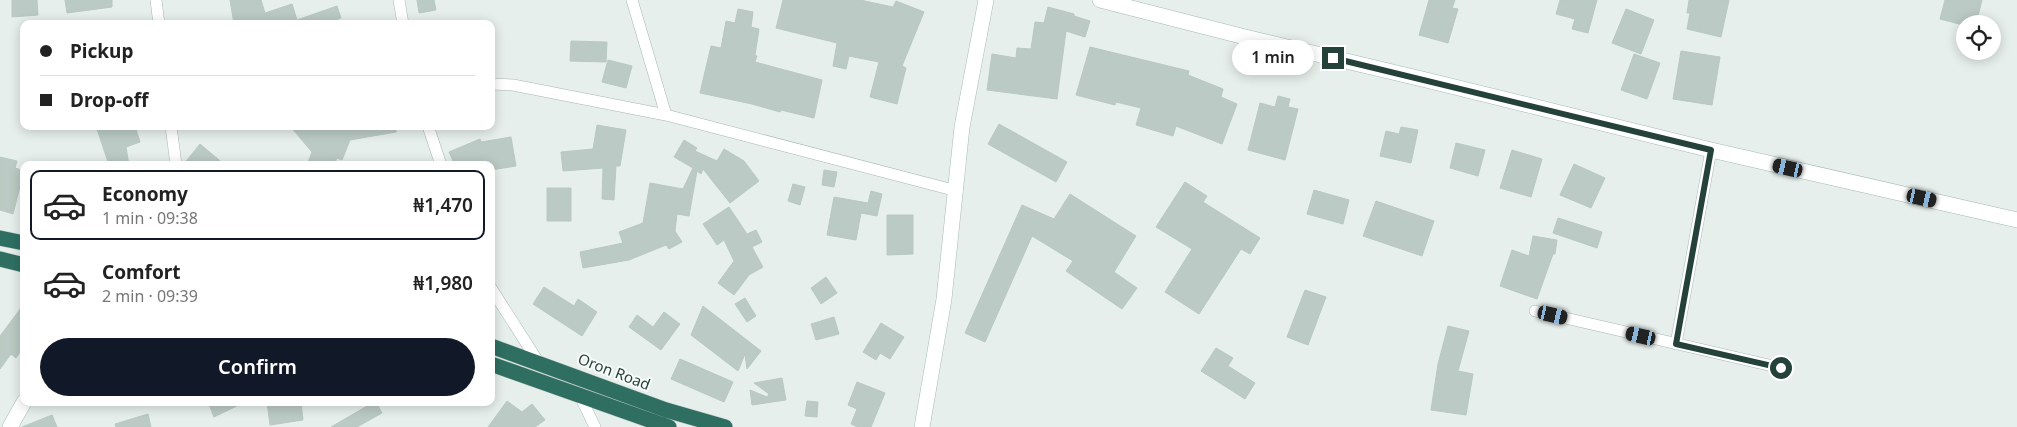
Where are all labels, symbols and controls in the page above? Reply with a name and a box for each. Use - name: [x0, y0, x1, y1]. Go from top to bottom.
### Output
- map controls: [1956, 15, 2001, 60]
- button: locate: [1956, 15, 2001, 60]
- text: Pickup: [70, 38, 133, 64]
- callout: 1 min: [1233, 40, 1316, 76]
- text: 1 min: [1251, 46, 1295, 68]
- route end: [1322, 47, 1344, 69]
- text: Drop-off: [70, 87, 149, 113]
- car: [1771, 157, 1804, 179]
- text: Economy: [102, 181, 188, 207]
- icon: car: [42, 183, 87, 228]
- car: [1905, 187, 1938, 209]
- text: ₦1,470: [413, 192, 473, 218]
- text: 1 min · 09:38: [102, 207, 198, 229]
- text: Comfort: [102, 259, 181, 285]
- icon: car: [42, 261, 87, 306]
- text: ₦1,980: [413, 270, 473, 296]
- text: 2 min · 09:39: [102, 285, 198, 307]
- car: [1536, 304, 1569, 326]
- car: [1624, 325, 1657, 347]
- button: Confirm: [40, 338, 475, 396]
- street label: Oron Road: [575, 348, 653, 394]
- route start: [1770, 357, 1792, 379]

